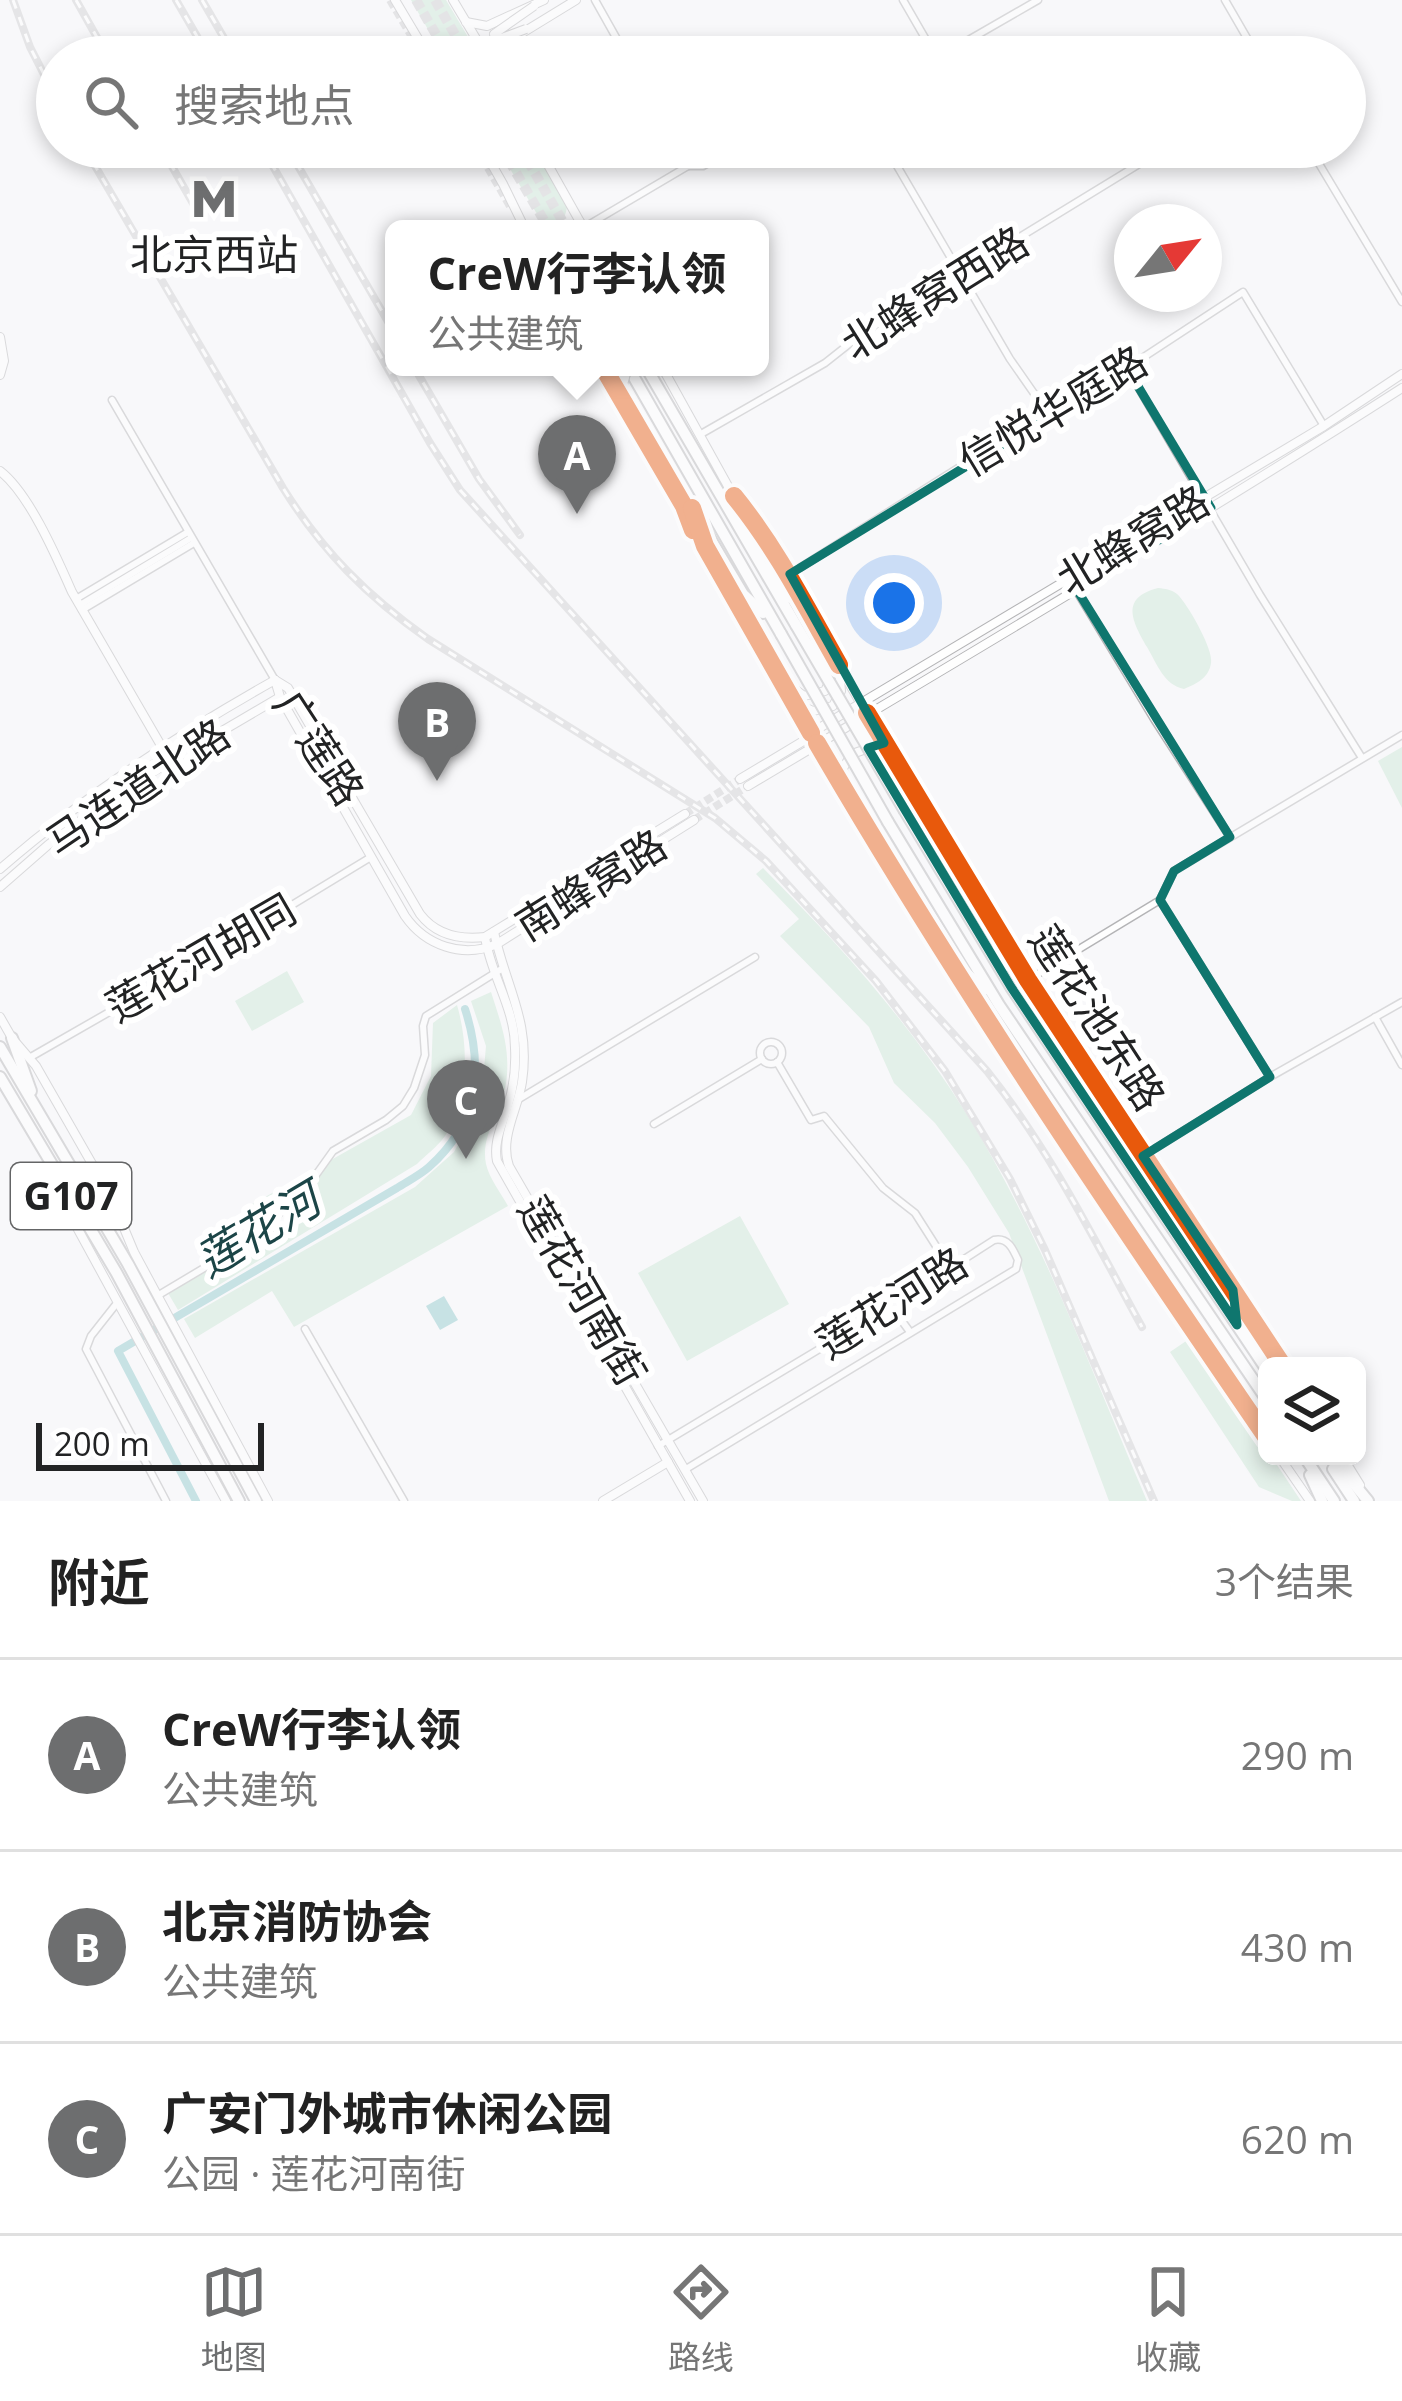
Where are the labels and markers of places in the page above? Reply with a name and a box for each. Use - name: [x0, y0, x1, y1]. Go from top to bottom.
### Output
- metro station icon: 北京西站: [189, 174, 239, 224]
- place label: 北京西站: [130, 225, 298, 282]
- pin: A: [538, 415, 616, 514]
- pin: B: [398, 682, 476, 781]
- pin: C: [427, 1060, 505, 1159]

